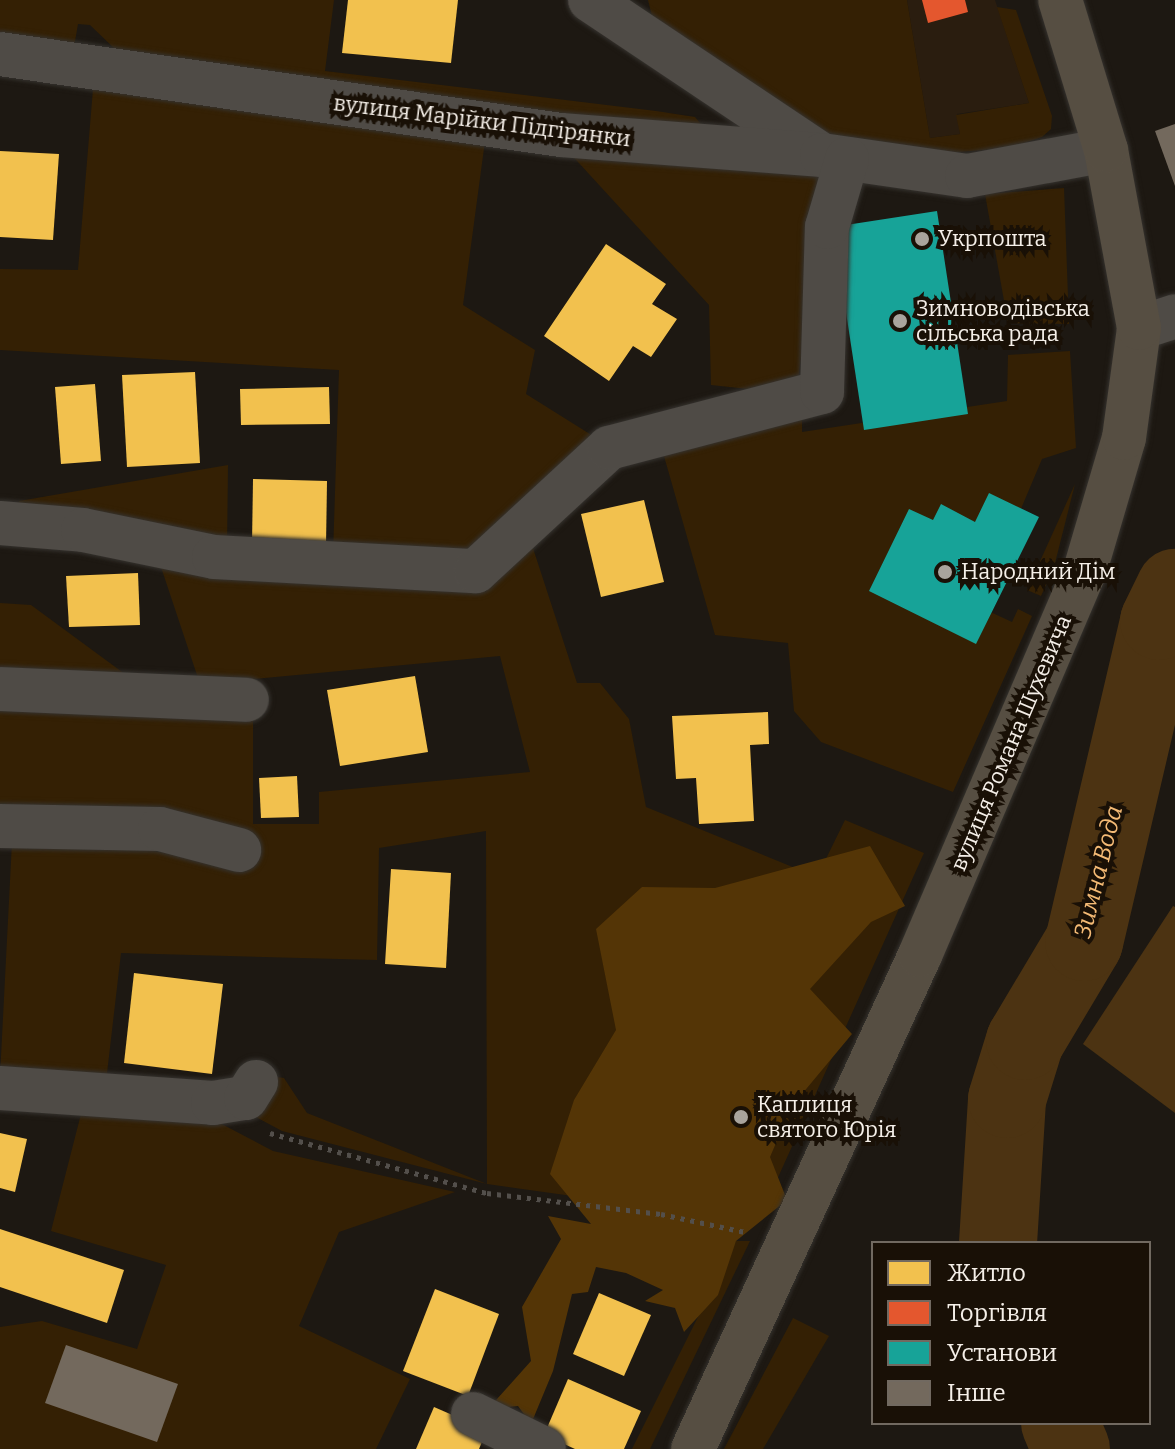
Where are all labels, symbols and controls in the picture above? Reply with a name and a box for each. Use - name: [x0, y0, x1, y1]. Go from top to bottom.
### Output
- street label: вулиця Марійки Підгірянки: [332, 90, 632, 152]
- place label: Укрпошта: [938, 226, 1047, 252]
- marker: Укрпошта: [913, 230, 931, 248]
- place label: Зимноводівська сільська рада: [916, 295, 1090, 346]
- marker: Зимноводівська сільська рада: [891, 312, 909, 330]
- place label: Народний Дім: [961, 559, 1115, 585]
- marker: Народний Дім: [936, 563, 954, 581]
- street label: вулиця Романа Шухевича: [945, 611, 1077, 875]
- water label: Зимна Вода: [1069, 803, 1129, 941]
- place label: Каплиця святого Юрія: [757, 1091, 897, 1142]
- marker: Каплиця святого Юрія: [732, 1108, 750, 1126]
- legend: [871, 1241, 1151, 1425]
- text: Житло: [947, 1259, 1026, 1287]
- text: Торгівля: [947, 1299, 1047, 1327]
- text: Установи: [947, 1339, 1057, 1367]
- text: Інше: [947, 1379, 1006, 1407]

